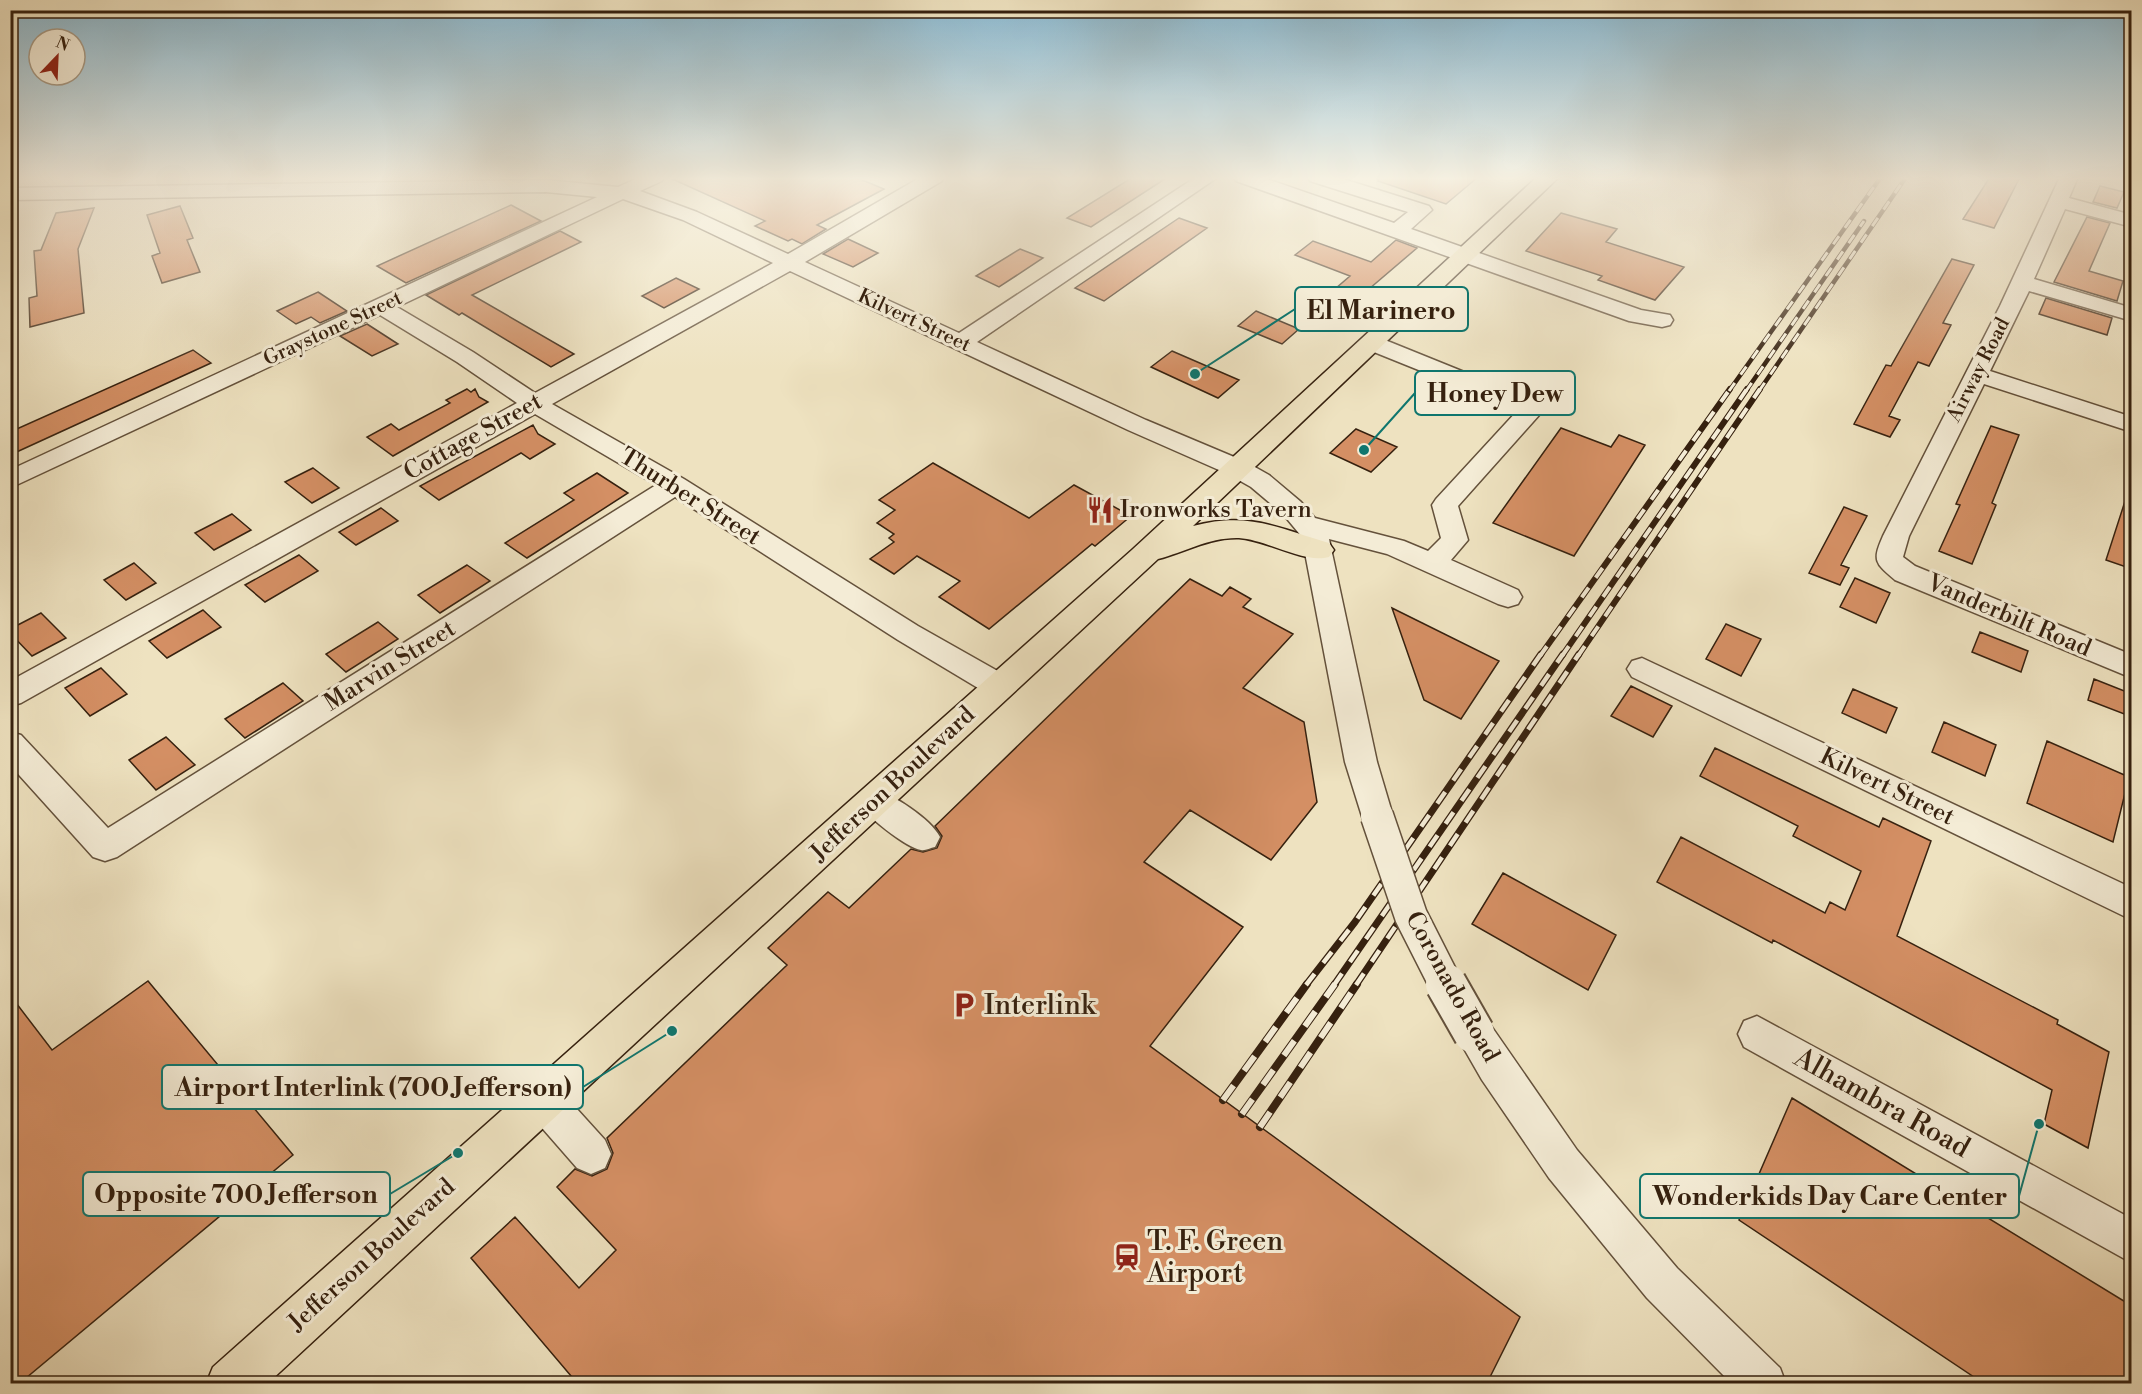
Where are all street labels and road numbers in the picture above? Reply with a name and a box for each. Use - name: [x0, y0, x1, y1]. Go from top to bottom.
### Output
- street label: Kilvert Street: [854, 284, 974, 358]
- street label: Graystone Street: [260, 286, 406, 372]
- street label: Airway Road: [1942, 313, 2016, 427]
- street label: Cottage Street: [399, 386, 548, 487]
- street label: Thurber Street: [614, 442, 767, 553]
- street label: Vanderbilt Road: [1922, 568, 2096, 664]
- street label: Marvin Street: [319, 614, 462, 718]
- street label: Jefferson Boulevard: [804, 700, 982, 869]
- street label: Kilvert Street: [1815, 741, 1960, 833]
- street label: Coronado Road: [1398, 906, 1506, 1068]
- street label: Alhambra Road: [1787, 1040, 1976, 1166]
- street label: Jefferson Boulevard: [282, 1172, 462, 1338]

